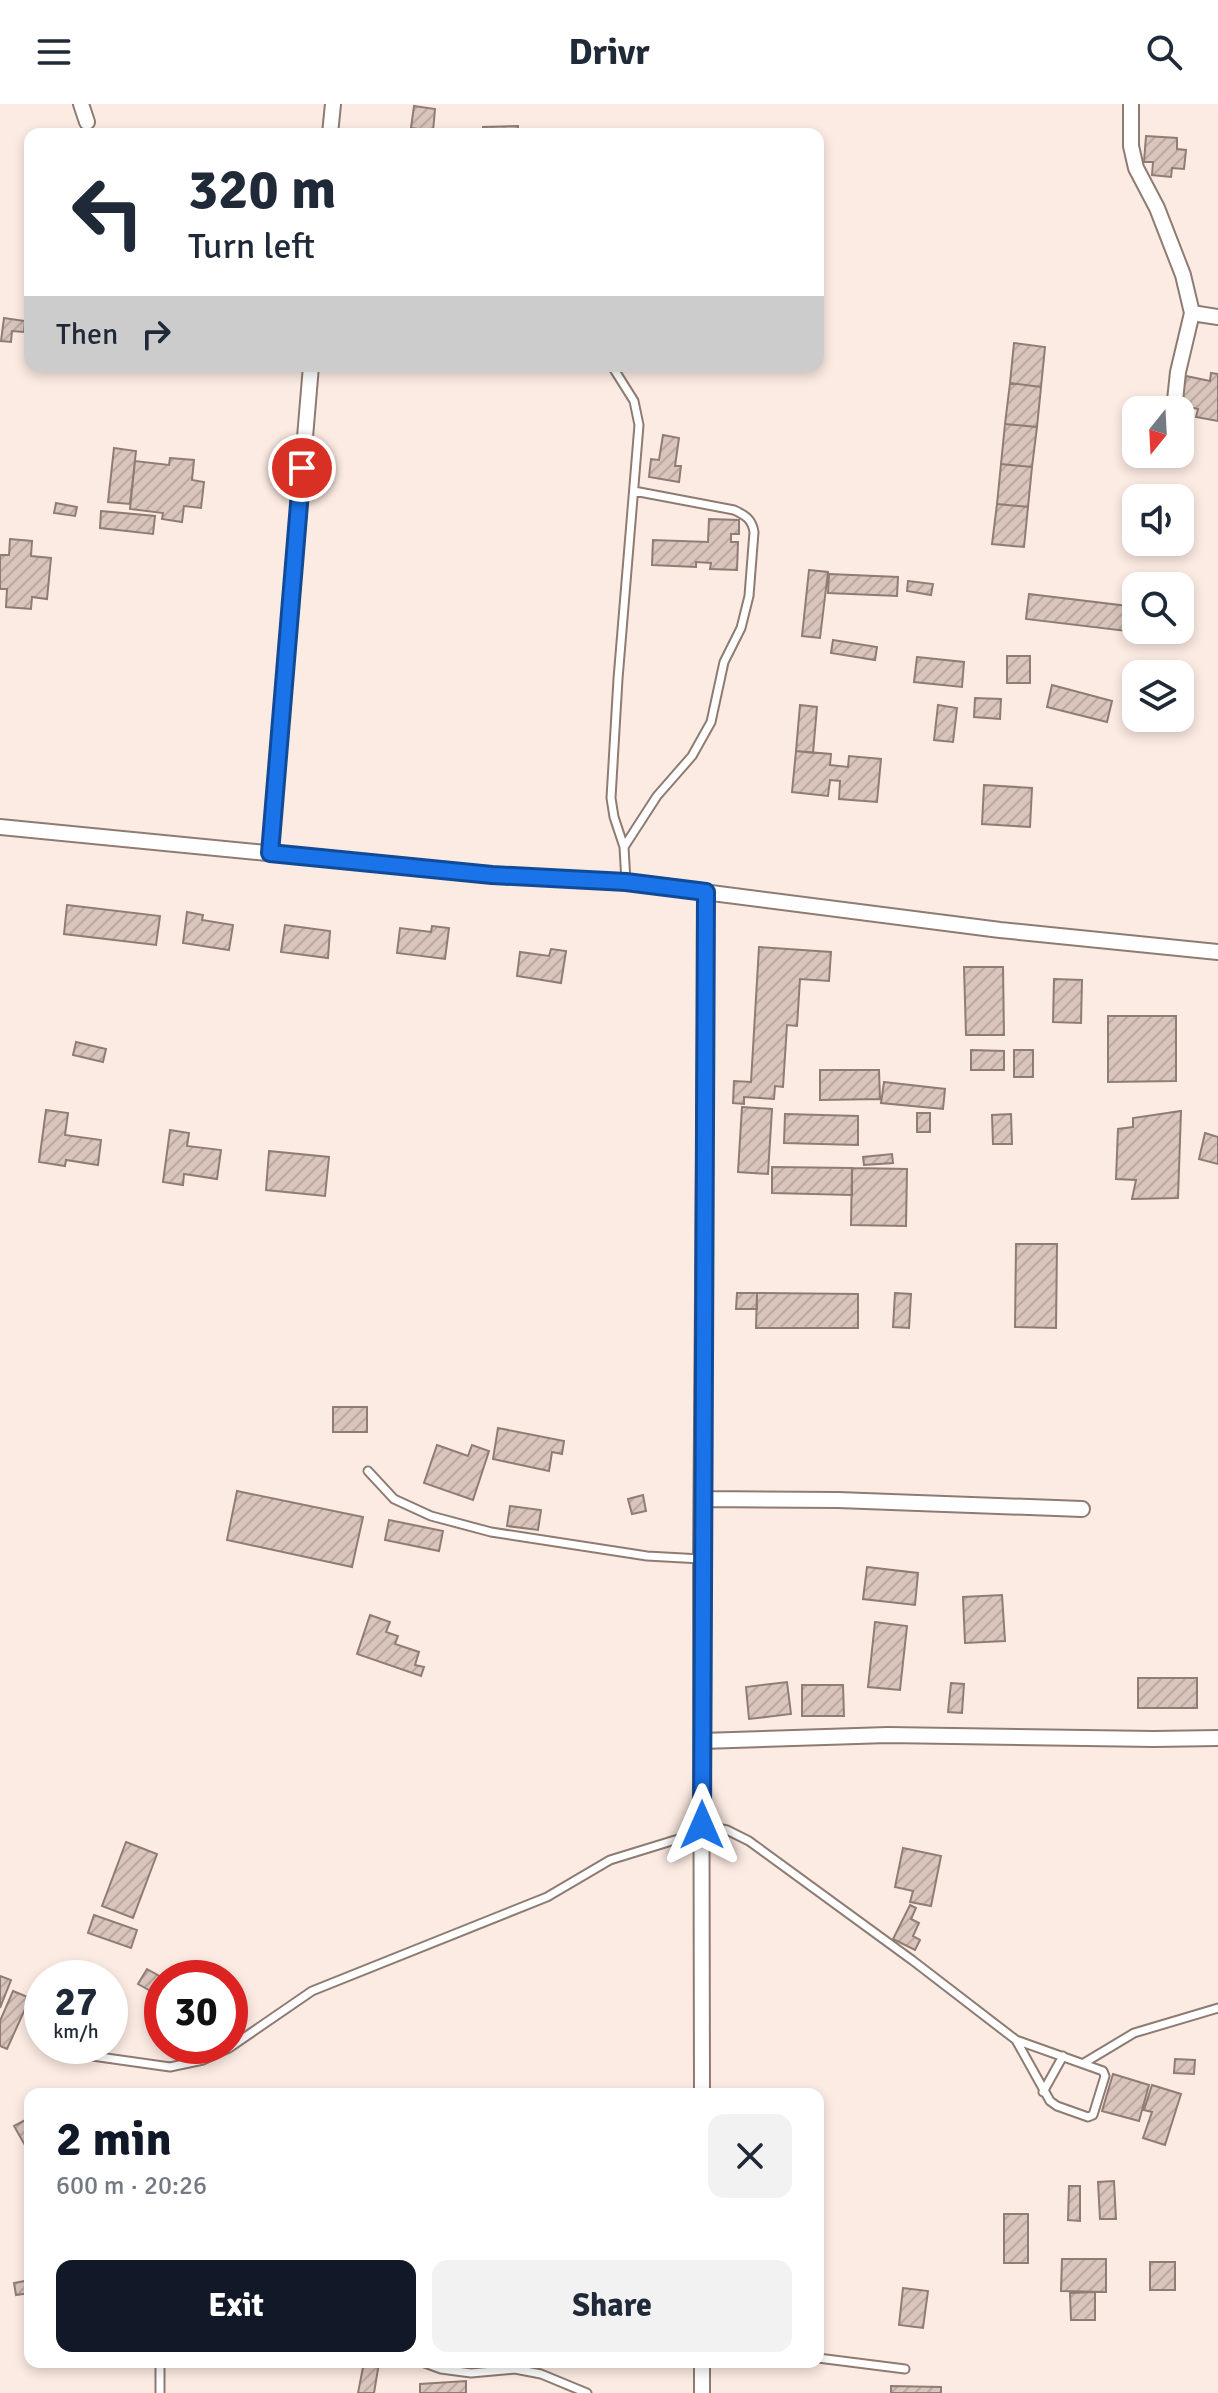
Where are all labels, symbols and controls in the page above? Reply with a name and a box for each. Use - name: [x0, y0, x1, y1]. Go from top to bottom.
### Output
- icon: menu: [32, 30, 76, 74]
- text: Drivr: [568, 30, 650, 75]
- icon: search: [1142, 30, 1186, 74]
- text: 320 m: [188, 155, 336, 224]
- icon: left: [56, 160, 160, 264]
- text: Turn left: [188, 224, 315, 269]
- icon: right: [134, 312, 178, 356]
- text: Then: [56, 316, 118, 353]
- north arrow: [1122, 396, 1194, 468]
- map controls: [1122, 396, 1194, 732]
- pin: [268, 434, 336, 502]
- icon: arrive: [280, 446, 324, 490]
- button: sound: [1122, 484, 1194, 556]
- button: search: [1122, 572, 1194, 644]
- button: layers: [1122, 660, 1194, 732]
- position arrow: [660, 1783, 744, 1867]
- speed limit sign: 30: [144, 1960, 248, 2064]
- text: 27: [54, 1977, 98, 2027]
- text: km/h: [53, 2019, 99, 2044]
- text: 2 min: [56, 2110, 172, 2169]
- button: close: [708, 2114, 792, 2198]
- text: 600 m · 20:26: [56, 2170, 207, 2202]
- button: Exit: [56, 2260, 416, 2352]
- button: Share: [432, 2260, 792, 2352]

